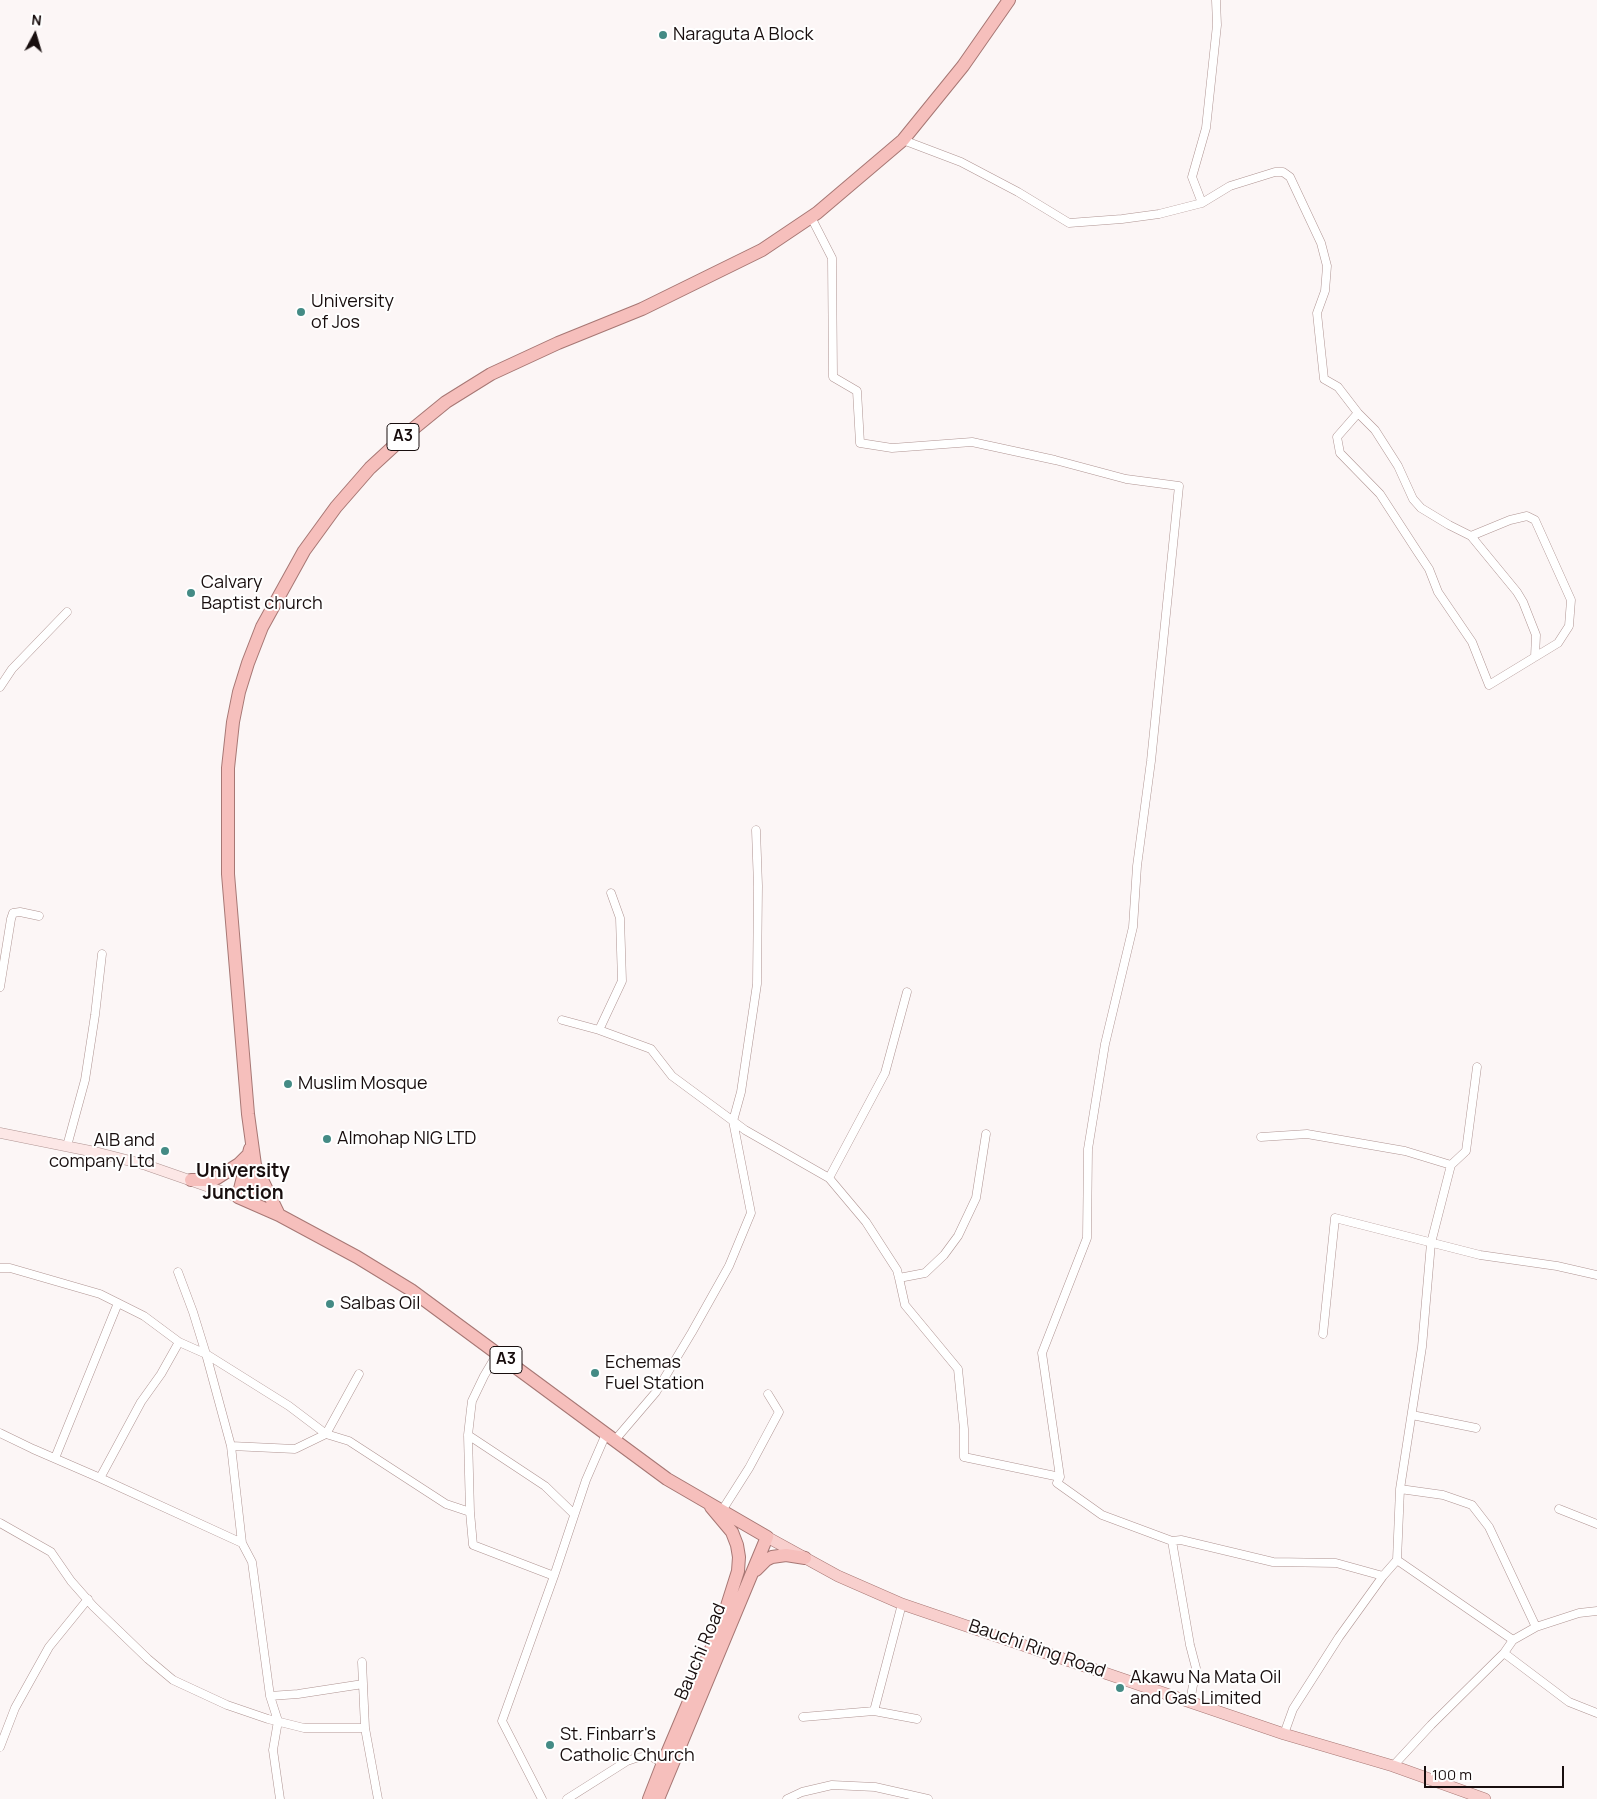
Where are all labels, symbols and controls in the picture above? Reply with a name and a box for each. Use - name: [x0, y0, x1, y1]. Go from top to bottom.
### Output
- north arrow: [10, 10, 60, 60]
- text: N: [31, 10, 43, 30]
- place label: Naraguta A Block: [673, 24, 813, 46]
- marker: Naraguta A Block: [657, 29, 669, 41]
- place label: University of Jos: [311, 291, 394, 334]
- marker: University of Jos: [295, 306, 307, 318]
- road number: A3: [387, 424, 419, 451]
- place label: Calvary Baptist church: [201, 572, 323, 614]
- marker: Calvary Baptist church: [185, 587, 197, 599]
- place label: Muslim Mosque: [298, 1073, 428, 1095]
- marker: Muslim Mosque: [282, 1078, 294, 1090]
- place label: Almohap NIG LTD: [337, 1128, 476, 1150]
- place label: AIB and company Ltd: [49, 1130, 155, 1172]
- marker: Almohap NIG LTD: [321, 1133, 333, 1145]
- marker: AIB and company Ltd: [159, 1145, 171, 1157]
- district label: University Junction: [196, 1161, 290, 1205]
- place label: Salbas Oil: [340, 1293, 420, 1315]
- marker: Salbas Oil: [324, 1298, 336, 1310]
- road number: A3: [490, 1346, 522, 1374]
- place label: Echemas Fuel Station: [605, 1352, 704, 1395]
- marker: Echemas Fuel Station: [589, 1367, 601, 1379]
- street label: Bauchi Road: [671, 1600, 731, 1704]
- street label: Bauchi Ring Road: [966, 1615, 1108, 1683]
- place label: Akawu Na Mata Oil and Gas Limited: [1130, 1667, 1281, 1710]
- marker: Akawu Na Mata Oil and Gas Limited: [1114, 1682, 1126, 1694]
- place label: St. Finbarr's Catholic Church: [560, 1724, 695, 1766]
- marker: St. Finbarr's Catholic Church: [544, 1739, 556, 1751]
- scale bar: [1427, 1756, 1567, 1788]
- text: 100 m: [1432, 1764, 1472, 1785]

